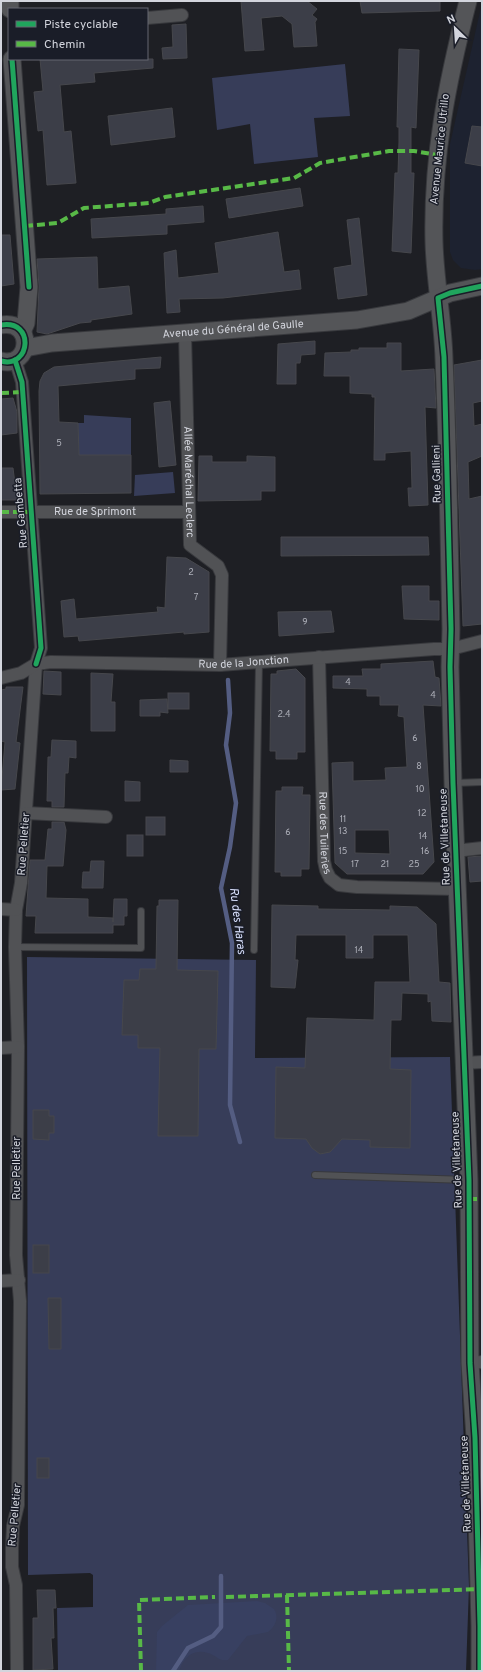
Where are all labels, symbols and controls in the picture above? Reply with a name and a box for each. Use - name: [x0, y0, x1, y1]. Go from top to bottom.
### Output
- legend: [8, 8, 148, 60]
- north arrow: [435, 8, 475, 48]
- text: N: [445, 12, 458, 28]
- text: Piste cyclable: [44, 17, 118, 33]
- text: Chemin: [44, 37, 85, 53]
- street label: Avenue Maurice Utrillo: [427, 93, 453, 205]
- street label: Avenue du Général de Gaulle: [162, 317, 304, 342]
- street label: Allée Maréchal Leclerc: [180, 426, 197, 538]
- house number: 5: [56, 438, 62, 449]
- street label: Rue Gallieni: [429, 445, 445, 503]
- street label: Rue Gambetta: [11, 477, 31, 549]
- street label: Rue de Sprimont: [54, 505, 136, 519]
- house number: 2: [188, 567, 194, 578]
- house number: 7: [194, 592, 199, 603]
- house number: 9: [302, 617, 308, 628]
- street label: Rue de la Jonction: [198, 653, 289, 672]
- house number: 4: [345, 677, 351, 688]
- house number: 4: [430, 690, 436, 701]
- house number: 2.4: [277, 709, 291, 720]
- house number: 6: [412, 733, 418, 744]
- house number: 8: [416, 761, 422, 772]
- house number: 10: [415, 784, 425, 795]
- street label: Rue de Villetaneuse: [436, 788, 454, 886]
- street label: Rue des Tuileries: [315, 791, 334, 877]
- house number: 12: [418, 808, 426, 819]
- street label: Rue Pelletier: [15, 811, 33, 876]
- house number: 11: [340, 814, 346, 825]
- house number: 13: [339, 826, 347, 837]
- house number: 6: [285, 827, 291, 838]
- house number: 14: [419, 831, 428, 842]
- house number: 15: [339, 846, 347, 857]
- house number: 16: [421, 846, 429, 857]
- house number: 17: [351, 859, 359, 870]
- house number: 21: [381, 859, 389, 870]
- house number: 25: [408, 859, 420, 870]
- water label: Ru des Haras: [225, 887, 249, 956]
- house number: 14: [355, 945, 364, 956]
- street label: Rue de Villetaneuse: [448, 1111, 466, 1209]
- street label: Rue Pelletier: [10, 1136, 24, 1200]
- street label: Rue de Villetaneuse: [457, 1435, 475, 1533]
- street label: Rue Pelletier: [5, 1482, 25, 1547]

